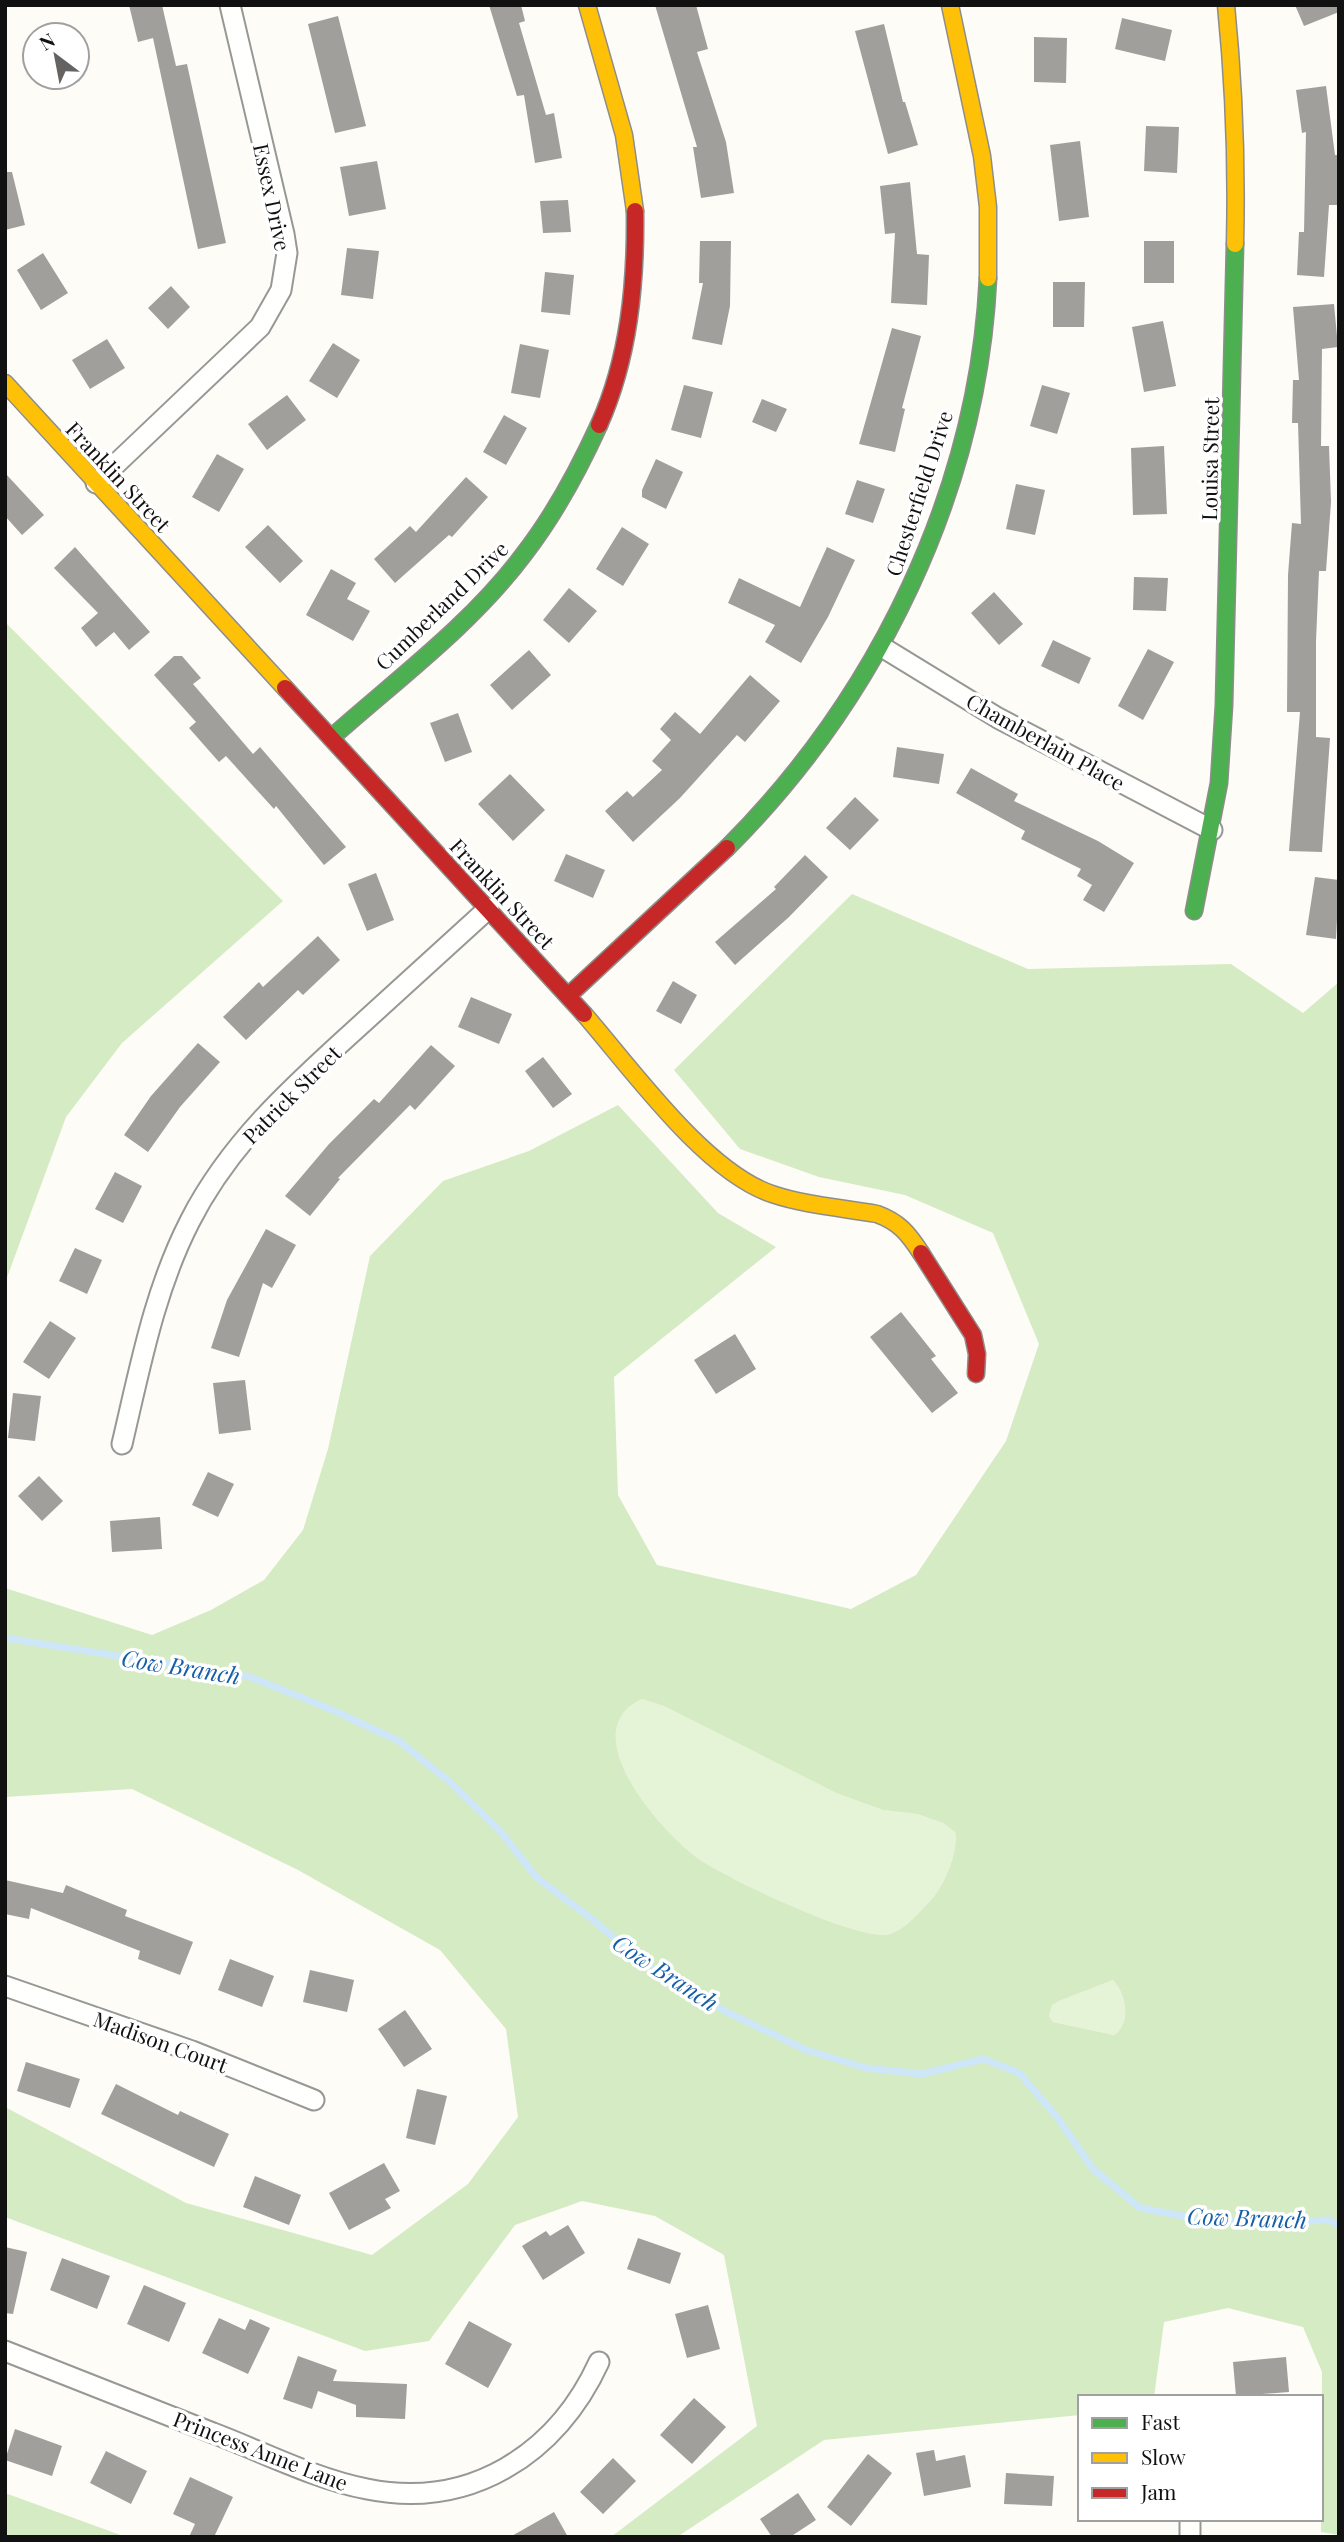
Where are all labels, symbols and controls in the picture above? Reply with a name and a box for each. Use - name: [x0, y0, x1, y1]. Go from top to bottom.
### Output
- north arrow: [21, 21, 91, 91]
- text: N: [34, 26, 59, 55]
- street label: Essex Drive: [248, 141, 298, 253]
- street label: Louisa Street: [1194, 396, 1224, 521]
- street label: Chesterfield Drive: [878, 407, 958, 579]
- street label: Franklin Street: [60, 415, 178, 538]
- street label: Cumberland Drive: [369, 534, 513, 676]
- street label: Chamberlain Place: [962, 686, 1130, 796]
- street label: Franklin Street: [444, 832, 562, 955]
- street label: Patrick Street: [236, 1038, 347, 1149]
- water label: Cow Branch: [119, 1641, 243, 1691]
- water label: Cow Branch: [607, 1926, 725, 2018]
- street label: Madison Court: [90, 2004, 232, 2078]
- water label: Cow Branch: [1187, 2199, 1307, 2235]
- legend: [1078, 2395, 1323, 2521]
- street label: Princess Anne Lane: [170, 2404, 352, 2496]
- text: Fast: [1141, 2407, 1180, 2435]
- text: Slow: [1141, 2442, 1186, 2470]
- text: Jam: [1140, 2477, 1177, 2505]

